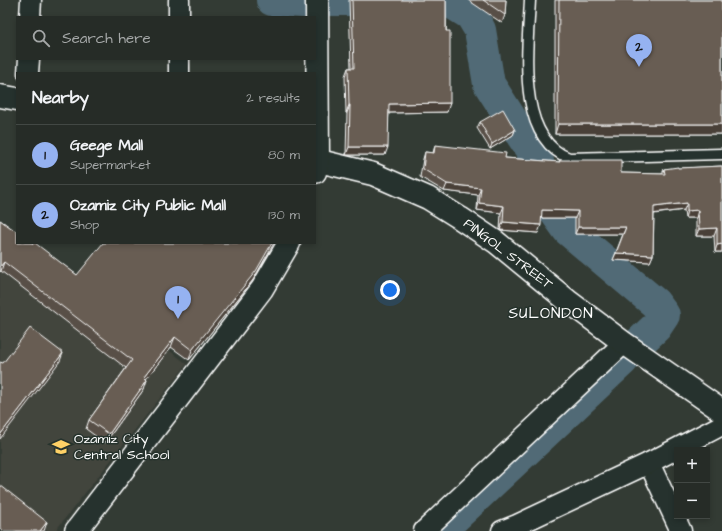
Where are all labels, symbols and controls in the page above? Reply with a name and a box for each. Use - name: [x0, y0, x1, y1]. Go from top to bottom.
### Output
- search box: [16, 16, 316, 60]
- icon: search: [30, 27, 52, 49]
- text: Search here: [62, 28, 151, 49]
- pin: 2: [626, 34, 652, 67]
- text: Nearby: [32, 86, 89, 110]
- text: 2 results: [246, 89, 300, 107]
- text: Geege Mall: [70, 135, 143, 156]
- text: 1: [44, 146, 46, 164]
- text: 80 m: [268, 146, 300, 164]
- text: Supermarket: [70, 156, 151, 174]
- text: Ozamiz City Public Mall: [70, 195, 226, 216]
- text: 2: [41, 206, 49, 224]
- text: 130 m: [268, 206, 300, 224]
- street label: PINGOL STREET: [459, 214, 557, 294]
- text: Shop: [70, 216, 99, 234]
- your location: [380, 280, 400, 300]
- pin: 1: [165, 286, 191, 319]
- district label: SULONDON: [508, 303, 594, 324]
- place label: Ozamiz City Central School: [74, 429, 170, 465]
- school or university icon: Ozamiz City Central School: [51, 437, 71, 457]
- map controls: [674, 447, 710, 519]
- button: +: [674, 447, 710, 483]
- button: −: [674, 483, 710, 519]

